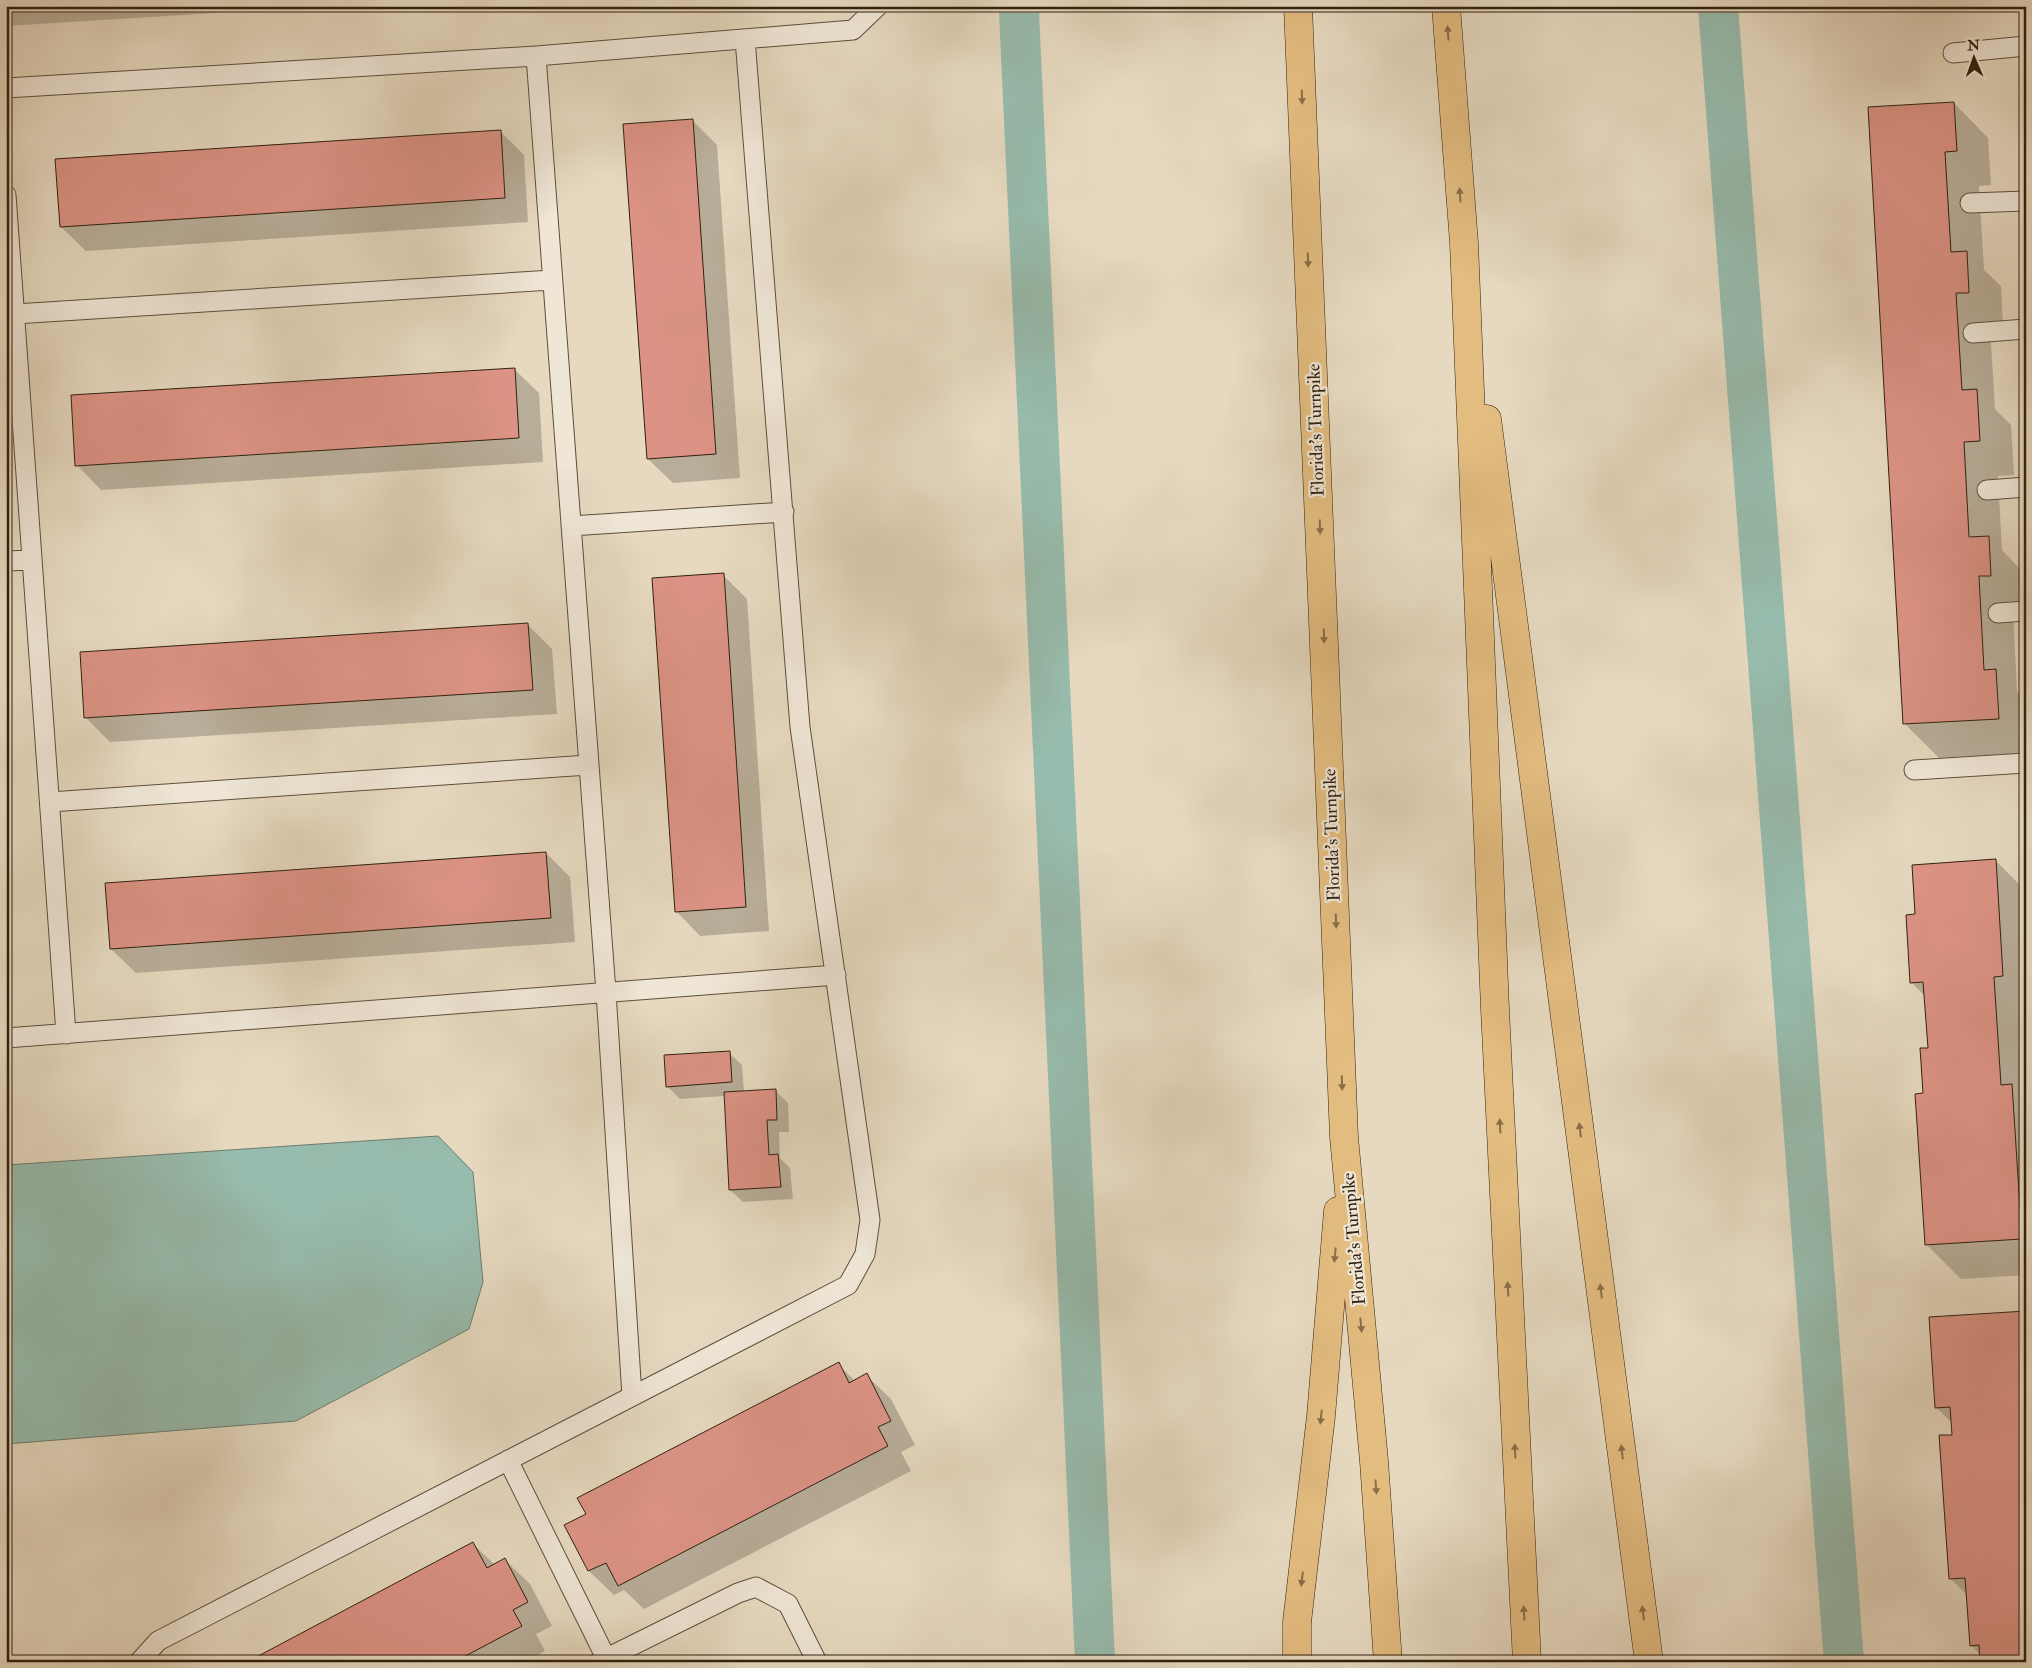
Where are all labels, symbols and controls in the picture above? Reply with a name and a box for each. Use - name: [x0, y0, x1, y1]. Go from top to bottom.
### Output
- one-way arrow: [1444, 24, 1452, 40]
- north arrow: [1950, 32, 2000, 82]
- text: N: [1966, 37, 1981, 54]
- one-way arrow: [1298, 90, 1306, 106]
- one-way arrow: [1456, 186, 1464, 202]
- one-way arrow: [1305, 252, 1313, 268]
- street label: Florida's Turnpike: [1302, 363, 1330, 497]
- one-way arrow: [1316, 519, 1324, 535]
- one-way arrow: [1321, 628, 1329, 644]
- street label: Florida's Turnpike: [1318, 768, 1346, 902]
- one-way arrow: [1332, 913, 1340, 929]
- one-way arrow: [1339, 1076, 1347, 1092]
- one-way arrow: [1496, 1118, 1504, 1134]
- one-way arrow: [1576, 1122, 1584, 1138]
- street label: Florida's Turnpike: [1337, 1171, 1371, 1306]
- one-way arrow: [1330, 1248, 1338, 1264]
- one-way arrow: [1503, 1280, 1511, 1296]
- one-way arrow: [1597, 1283, 1605, 1299]
- one-way arrow: [1358, 1317, 1366, 1333]
- one-way arrow: [1317, 1410, 1325, 1426]
- one-way arrow: [1511, 1443, 1519, 1459]
- one-way arrow: [1618, 1444, 1626, 1460]
- one-way arrow: [1372, 1479, 1380, 1495]
- one-way arrow: [1298, 1571, 1306, 1587]
- one-way arrow: [1520, 1605, 1528, 1621]
- one-way arrow: [1639, 1605, 1647, 1621]

